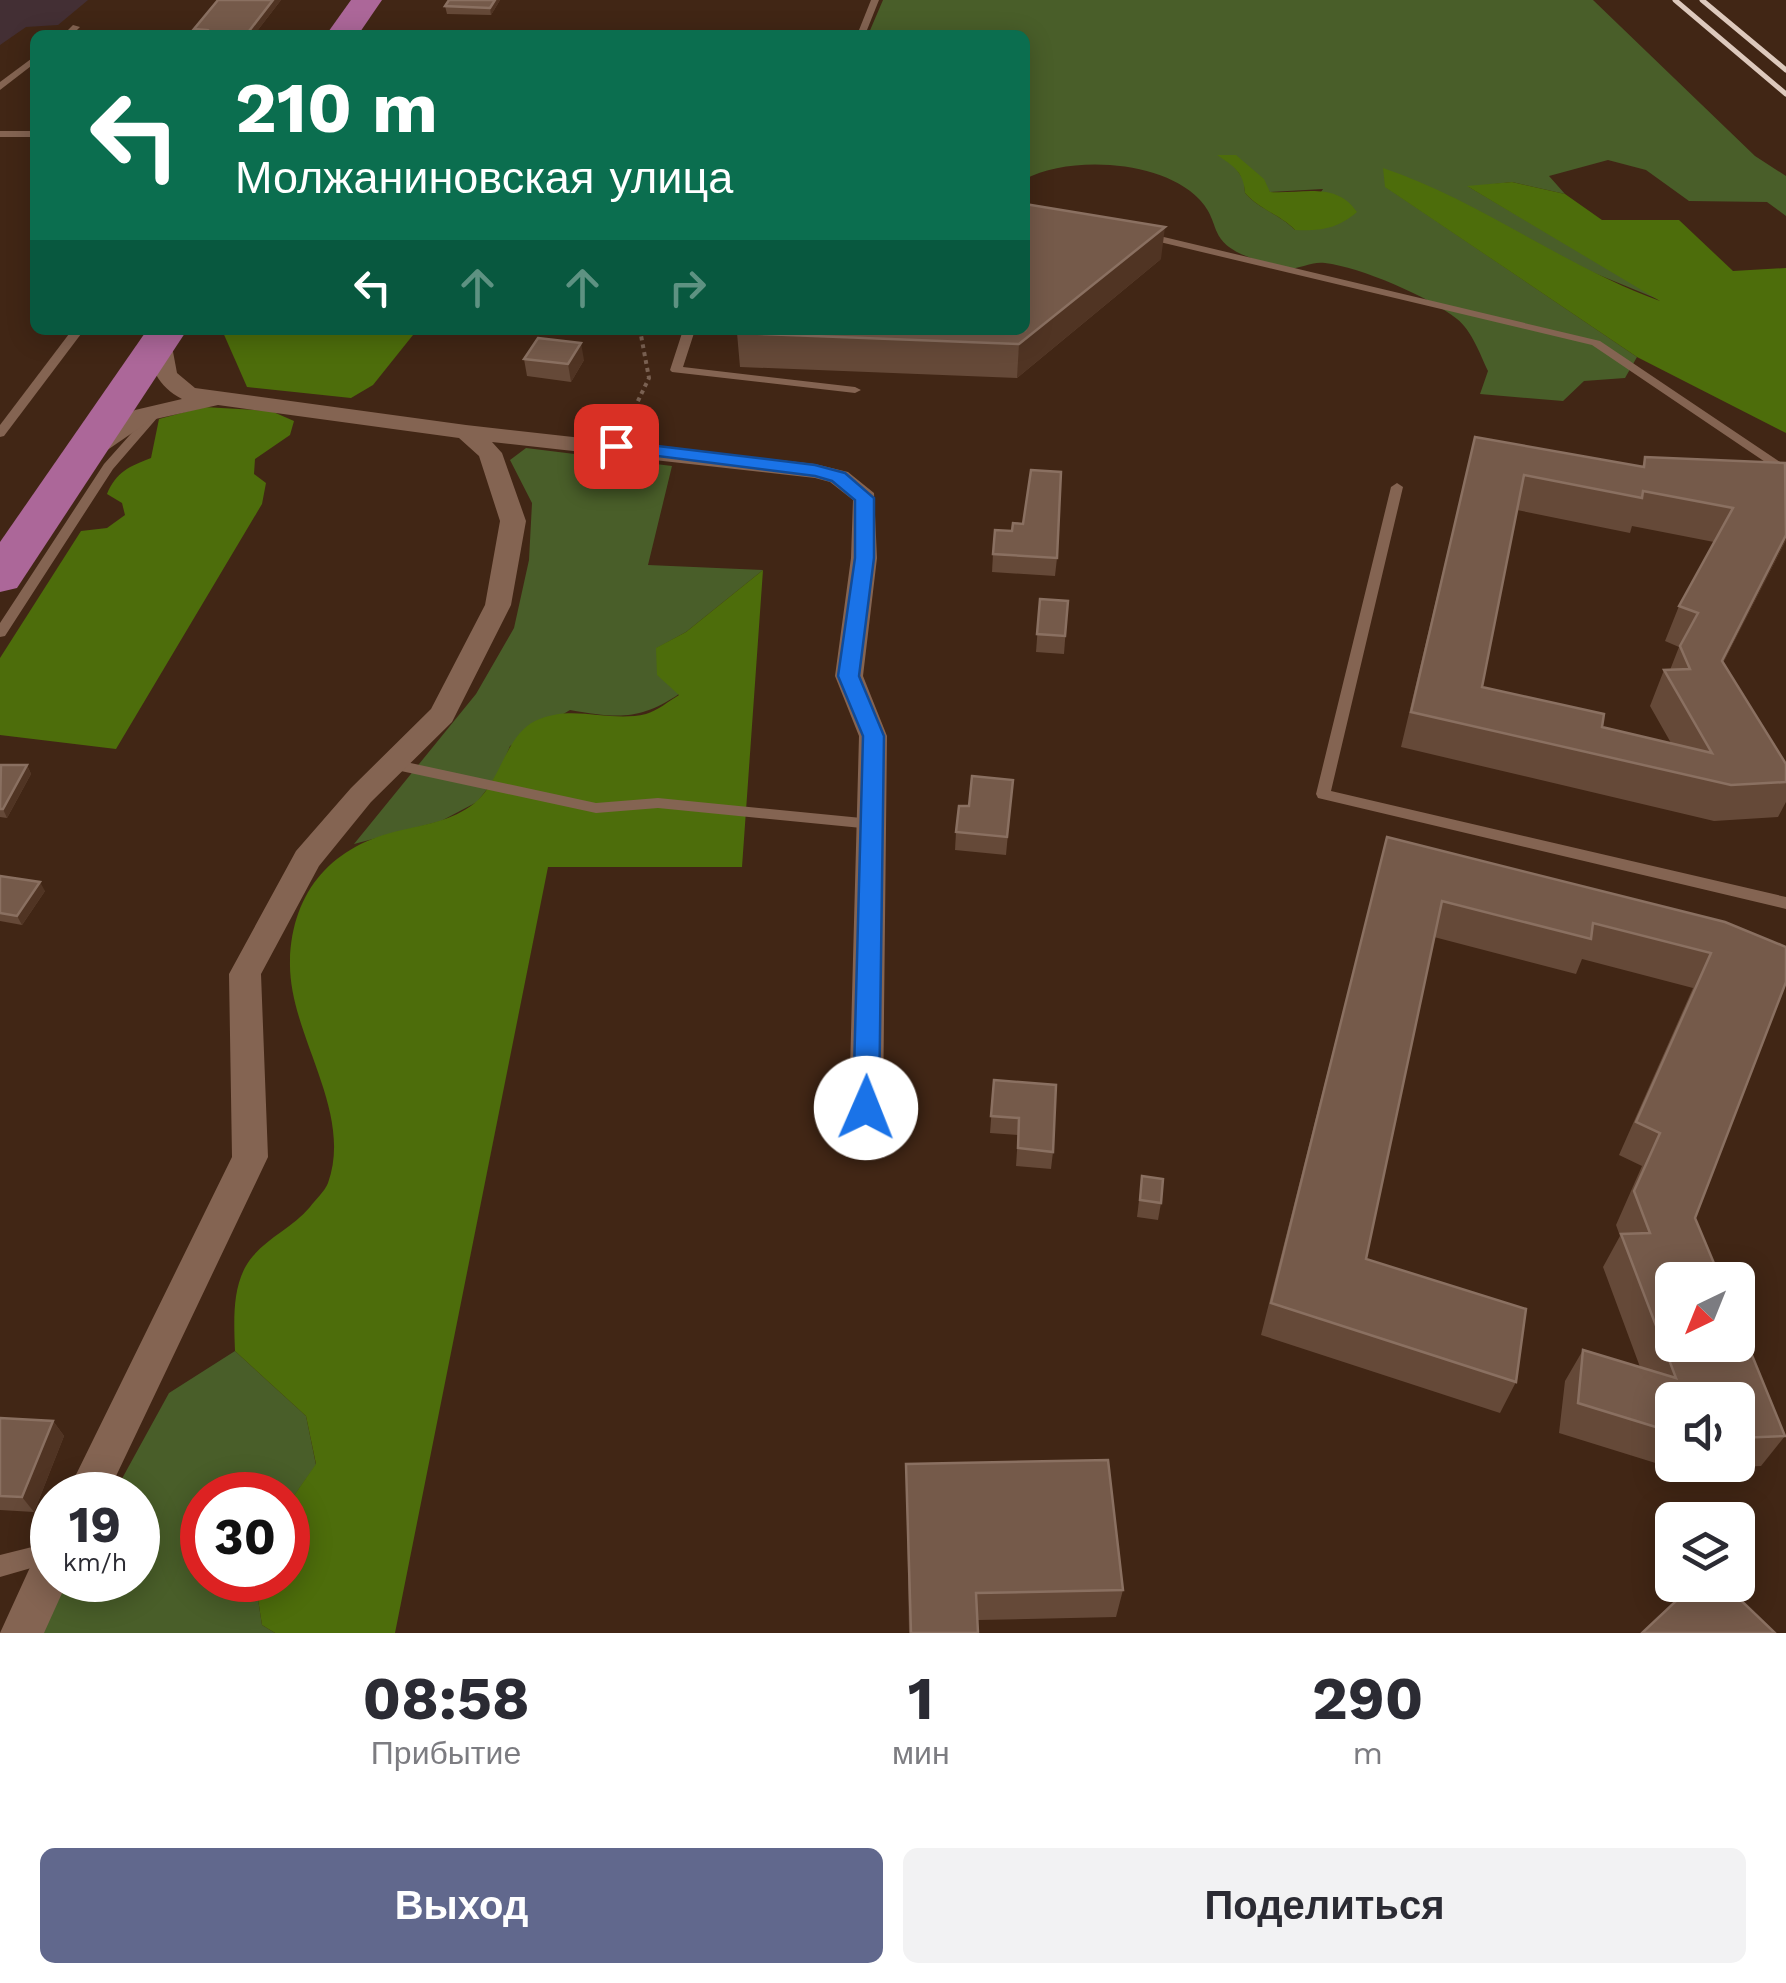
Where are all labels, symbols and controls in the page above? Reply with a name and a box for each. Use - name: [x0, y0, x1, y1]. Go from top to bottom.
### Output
- text: 210 m: [235, 67, 438, 149]
- icon: left: [70, 70, 200, 200]
- text: Молжаниновская улица: [235, 151, 733, 204]
- icon: left: [345, 260, 400, 315]
- icon: ahead: [450, 260, 505, 315]
- icon: ahead: [555, 260, 610, 315]
- icon: right: [660, 260, 715, 315]
- pin: [574, 404, 659, 489]
- icon: arrive: [589, 419, 644, 474]
- position arrow: [814, 1056, 918, 1160]
- north arrow: [1655, 1262, 1755, 1362]
- map controls: [1655, 1262, 1755, 1602]
- button: sound: [1655, 1382, 1755, 1482]
- speed limit sign: 30: [180, 1472, 310, 1602]
- text: 19: [69, 1495, 121, 1554]
- button: layers: [1655, 1502, 1755, 1602]
- text: km/h: [63, 1548, 127, 1577]
- text: 08:58: [363, 1663, 530, 1734]
- text: 1: [908, 1663, 934, 1734]
- text: 290: [1312, 1663, 1423, 1734]
- text: Прибытие: [371, 1734, 521, 1772]
- text: мин: [892, 1734, 950, 1772]
- text: m: [1353, 1734, 1383, 1772]
- button: Выход: [40, 1848, 883, 1963]
- button: Поделиться: [903, 1848, 1746, 1963]

